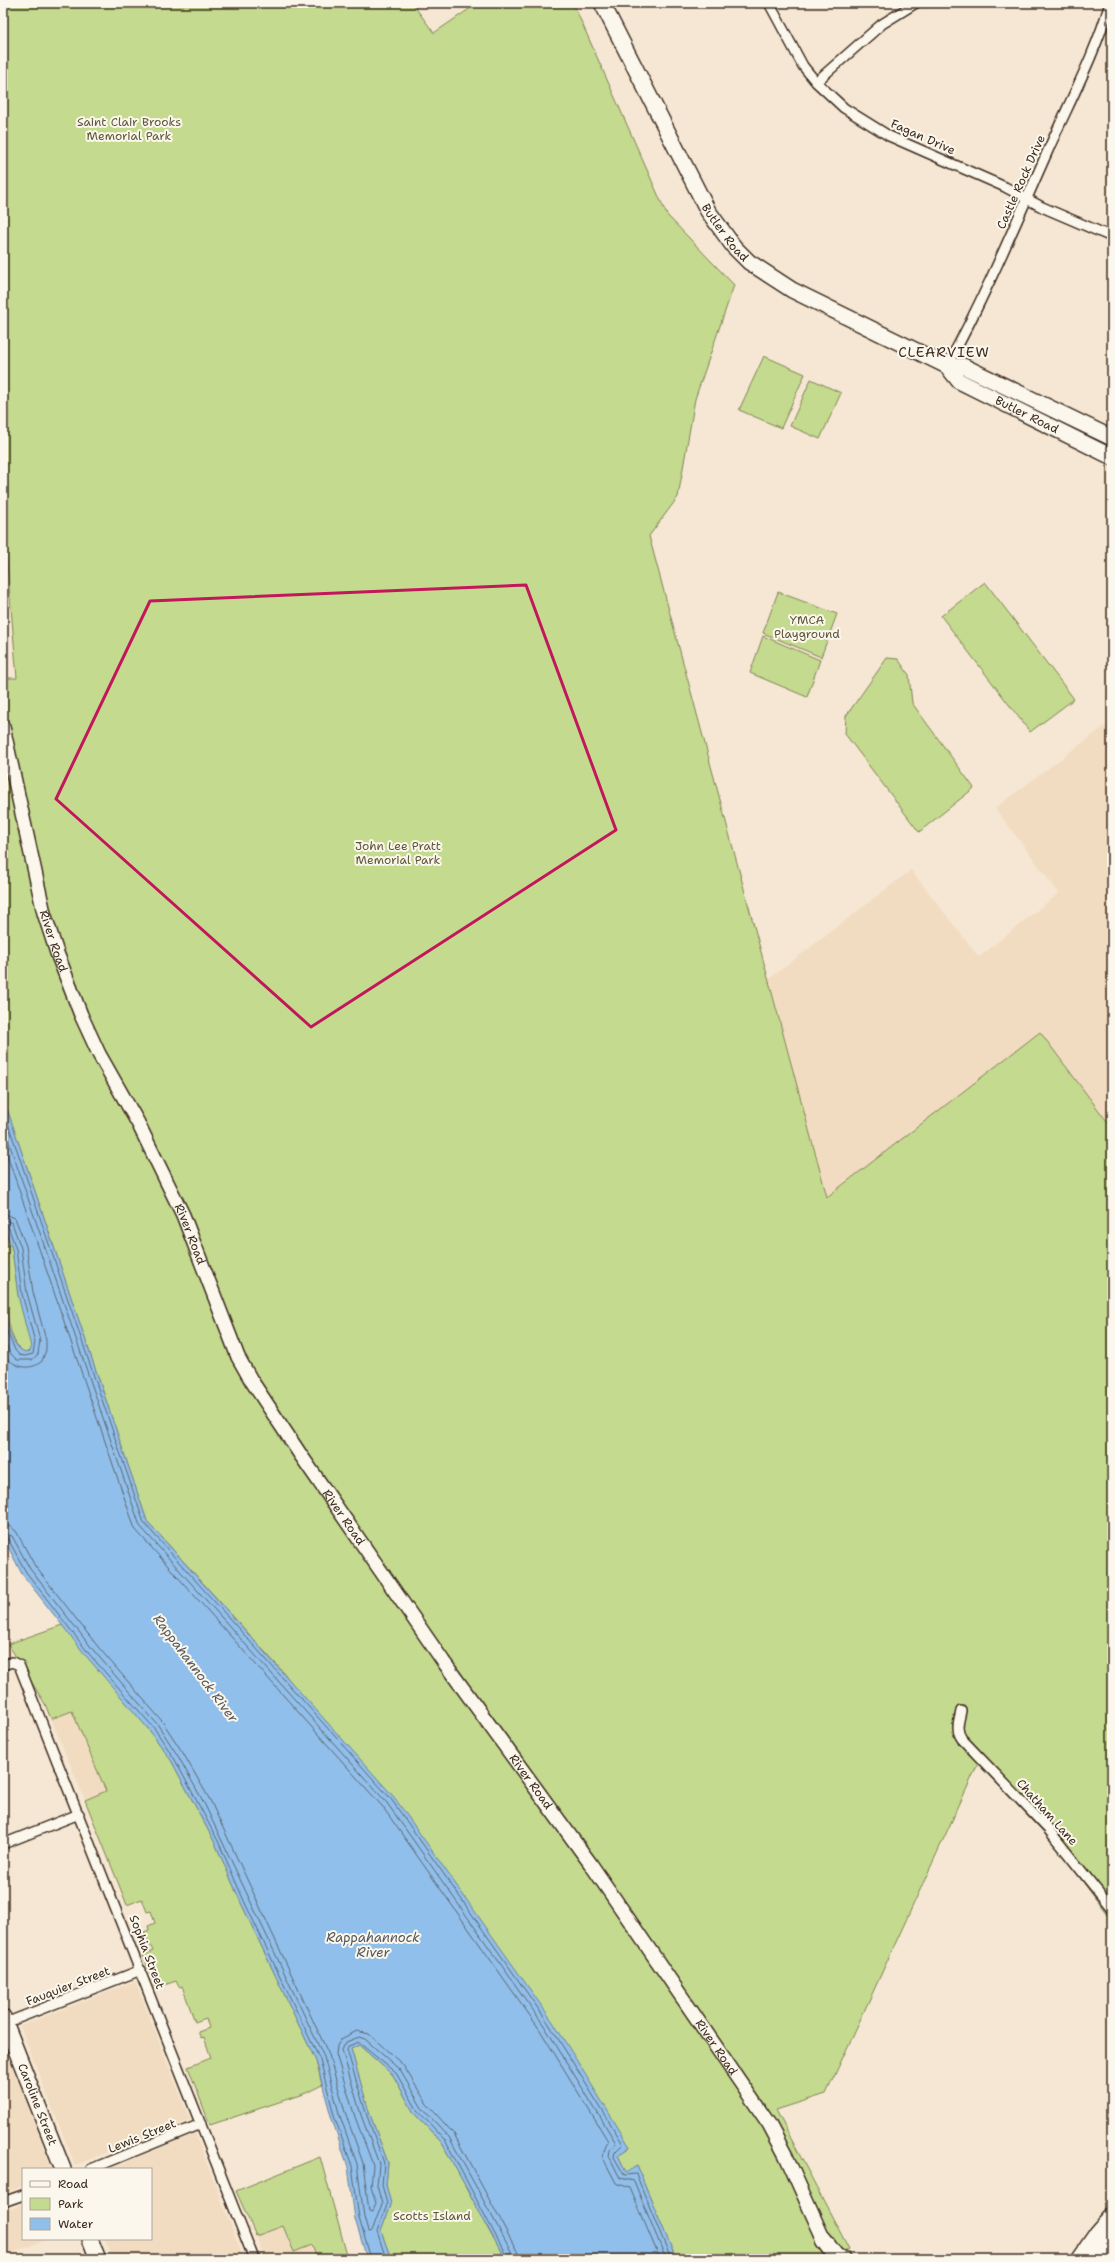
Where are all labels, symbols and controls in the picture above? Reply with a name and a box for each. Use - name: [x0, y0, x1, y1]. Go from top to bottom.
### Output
- park label: Saint Clair Brooks Memorial Park: [77, 114, 181, 144]
- street label: Fagan Drive: [888, 116, 958, 158]
- street label: Castle Rock Drive: [993, 132, 1049, 232]
- street label: Butler Road: [698, 201, 752, 265]
- district label: CLEARVIEW: [898, 343, 990, 361]
- street label: Butler Road: [992, 392, 1062, 437]
- park label: YMCA Playground: [774, 612, 840, 642]
- park label: John Lee Pratt Memorial Park: [355, 838, 441, 868]
- street label: River Road: [36, 908, 72, 975]
- street label: River Road: [171, 1201, 210, 1267]
- street label: River Road: [319, 1486, 369, 1549]
- water label: Rappahannock River: [149, 1611, 242, 1726]
- street label: River Road: [505, 1751, 556, 1813]
- street label: Chatham Lane: [1013, 1775, 1081, 1849]
- street label: Sophia Street: [126, 1913, 168, 1991]
- water label: Rappahannock River: [326, 1929, 420, 1961]
- street label: Fauquier Street: [24, 1963, 112, 2009]
- street label: River Road: [692, 2016, 741, 2079]
- street label: Caroline Street: [14, 2061, 61, 2148]
- street label: Lewis Street: [106, 2115, 178, 2157]
- legend: [22, 2168, 152, 2240]
- text: Road: [58, 2176, 89, 2192]
- text: Park: [58, 2196, 84, 2212]
- park label: Scotts Island: [393, 2208, 471, 2224]
- text: Water: [58, 2216, 94, 2232]

